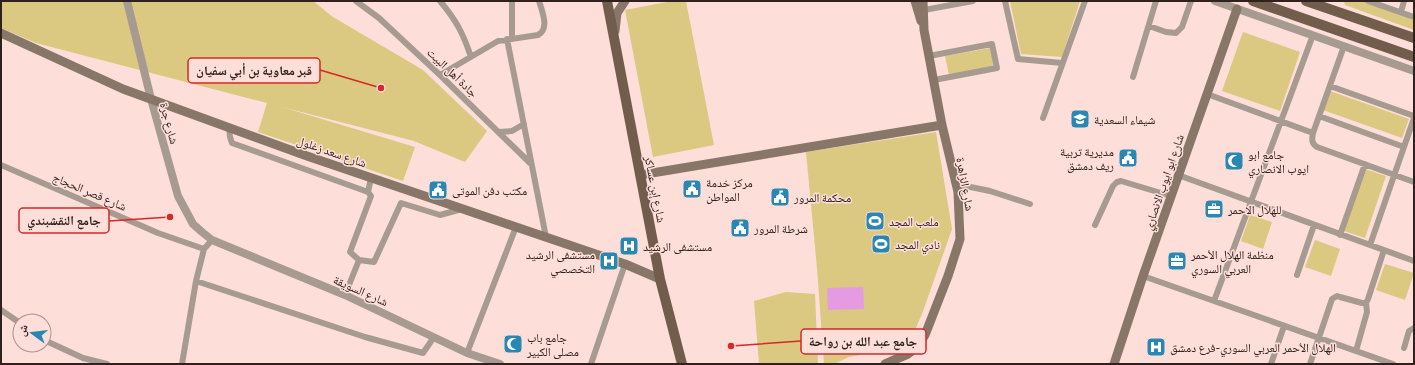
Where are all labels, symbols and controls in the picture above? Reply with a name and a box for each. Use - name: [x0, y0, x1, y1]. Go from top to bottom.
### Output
- street label: جادة أهل البيت: [424, 43, 483, 101]
- callout: قبر معاوية بن أبي سفيان: [188, 58, 320, 83]
- text: قبر معاوية بن أبي سفيان: [196, 60, 312, 81]
- street label: شارع جرة: [156, 100, 184, 146]
- school or university icon: شيماء السعدية: [1069, 108, 1091, 130]
- place label: شيماء السعدية: [1094, 110, 1156, 128]
- street label: شارع سعد زغلول: [295, 131, 369, 171]
- street label: شارع ابو ايوب الانصاري: [1138, 131, 1190, 233]
- place label: مديرية تربية ريف دمشق: [1060, 142, 1114, 174]
- place label: جامع ابو ايوب الانصاري: [1248, 145, 1309, 179]
- public building icon: مديرية تربية ريف دمشق: [1117, 147, 1139, 169]
- mosque icon: جامع ابو ايوب الانصاري: [1223, 150, 1245, 172]
- street label: شارع إبن عساكر: [641, 153, 671, 224]
- street label: شارع الزاهرة: [952, 156, 980, 212]
- street label: شارع قصر الحجاج: [50, 167, 130, 215]
- place label: مركز خدمة المواطن: [706, 173, 753, 205]
- public building icon: مركز خدمة المواطن: [681, 178, 703, 200]
- public building icon: مكتب دفن الموتى: [427, 179, 449, 201]
- place label: مكتب دفن الموتى: [452, 181, 527, 199]
- public building icon: محكمة المرور: [769, 186, 791, 208]
- place label: محكمة المرور: [793, 188, 851, 206]
- office icon: للهلال الاحمر: [1203, 198, 1225, 220]
- place label: للهلال الاحمر: [1227, 200, 1281, 218]
- callout: جامع النقشبندي: [19, 208, 109, 233]
- text: جامع النقشبندي: [27, 210, 101, 231]
- sports icon: ملعب المجد: [864, 210, 886, 232]
- place label: ملعب المجد: [889, 212, 939, 230]
- public building icon: شرطة المرور: [729, 217, 751, 239]
- place label: شرطة المرور: [753, 219, 808, 237]
- sports icon: نادي المجد: [870, 233, 892, 255]
- hospital icon: مستشفى الرشيد: [618, 235, 640, 257]
- place label: نادي المجد: [895, 235, 940, 255]
- place label: مستشفى الرشيد: [643, 237, 712, 255]
- place label: مستشفى الرشيد التخصصي: [526, 245, 595, 279]
- place label: منظمة الهلال الأحمر العربي السوري: [1190, 245, 1274, 279]
- hospital icon: مستشفى الرشيد التخصصي: [598, 250, 620, 272]
- office icon: منظمة الهلال الأحمر العربي السوري: [1166, 250, 1188, 272]
- street label: شارع السويقة: [331, 270, 391, 310]
- north arrow: [12, 313, 52, 353]
- text: ش: [12, 322, 32, 338]
- place label: جامع باب مصلى الكبير: [526, 328, 579, 360]
- callout: جامع عبد الله بن رواحة: [801, 329, 926, 354]
- text: جامع عبد الله بن رواحة: [809, 331, 917, 351]
- mosque icon: جامع باب مصلى الكبير: [502, 333, 524, 355]
- hospital icon: الهلال الأحمر العربي السوري-فرع دمشق: [1145, 336, 1167, 358]
- place label: الهلال الأحمر العربي السوري-فرع دمشق: [1170, 338, 1336, 358]

